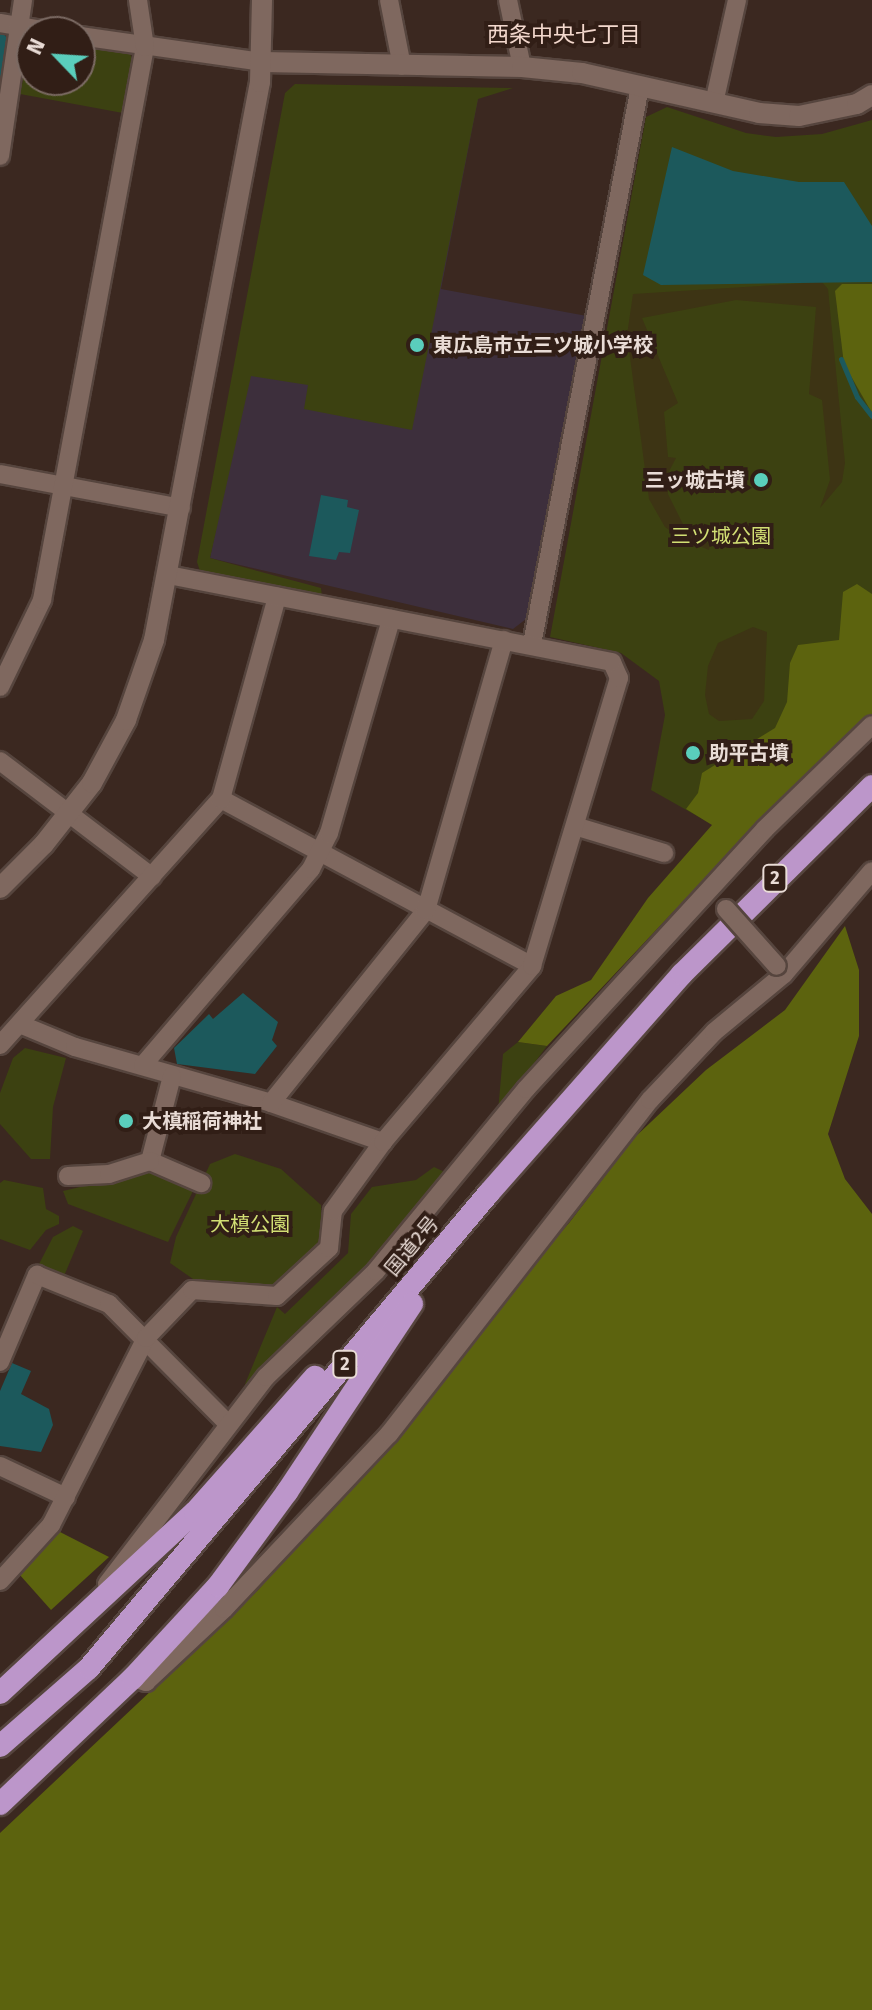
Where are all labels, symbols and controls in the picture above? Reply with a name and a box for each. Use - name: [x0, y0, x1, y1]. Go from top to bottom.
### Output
- north arrow: [16, 16, 96, 96]
- district label: 西条中央七丁目: [487, 22, 641, 48]
- text: N: [20, 34, 51, 59]
- place label: 東広島市立三ツ城小学校: [433, 333, 653, 357]
- marker: 東広島市立三ツ城小学校: [408, 336, 426, 354]
- place label: 三ッ城古墳: [645, 468, 745, 492]
- marker: 三ッ城古墳: [752, 471, 770, 489]
- park label: 三ツ城公園: [671, 524, 771, 548]
- place label: 助平古墳: [709, 741, 789, 765]
- marker: 助平古墳: [684, 744, 702, 762]
- road number: 2: [761, 864, 789, 892]
- place label: 大槙稲荷神社: [142, 1109, 262, 1133]
- marker: 大槙稲荷神社: [117, 1112, 135, 1130]
- park label: 大槙公園: [210, 1212, 290, 1236]
- street label: 国道2号: [380, 1212, 444, 1280]
- road number: 2: [331, 1350, 359, 1378]

